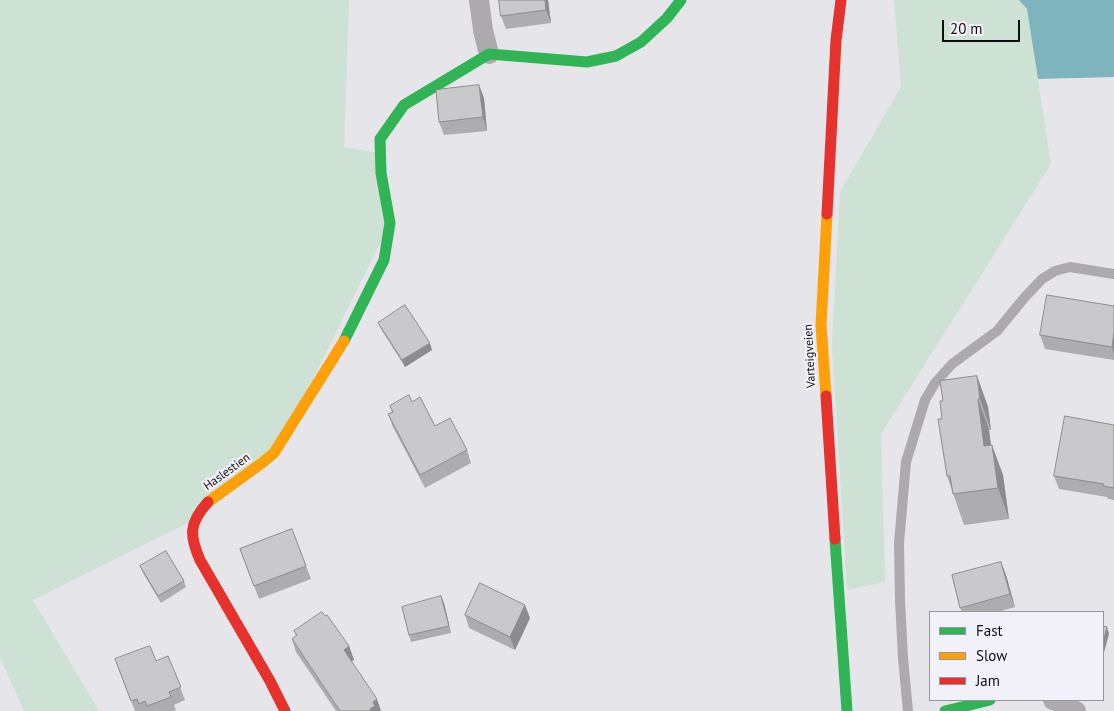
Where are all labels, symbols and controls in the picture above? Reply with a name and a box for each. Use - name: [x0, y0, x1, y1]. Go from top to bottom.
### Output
- scale bar: [944, 10, 1022, 42]
- text: 20 m: [950, 19, 983, 38]
- street label: Varteigveien: [801, 324, 819, 388]
- street label: Haslestien: [201, 450, 253, 494]
- legend: [929, 611, 1104, 701]
- text: Fast: [976, 621, 1003, 640]
- text: Slow: [976, 646, 1007, 665]
- text: Jam: [976, 671, 1000, 690]

